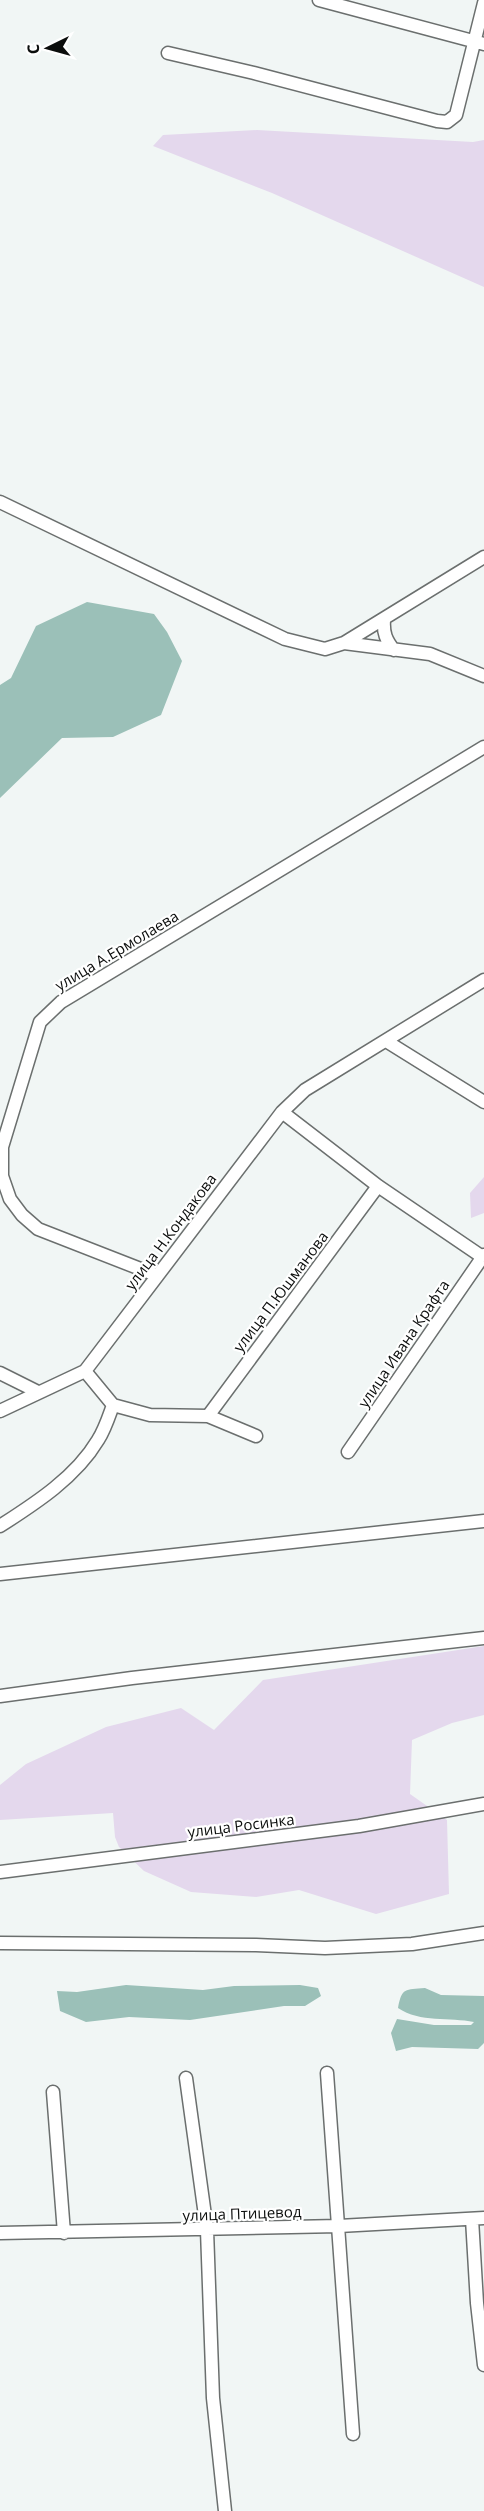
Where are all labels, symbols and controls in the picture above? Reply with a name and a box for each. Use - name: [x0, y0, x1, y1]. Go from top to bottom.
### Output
- north arrow: [18, 18, 78, 78]
- text: С: [22, 43, 44, 55]
- street label: улица А.Ермолаева: [51, 905, 182, 995]
- street label: улица Н.Кондакова: [120, 1169, 220, 1294]
- street label: улица П.Юшманова: [228, 1227, 332, 1356]
- street label: улица Ивана Крафта: [353, 1276, 453, 1411]
- street label: улица Росинка: [186, 1809, 296, 1841]
- street label: улица Птицевод: [182, 2201, 302, 2225]

